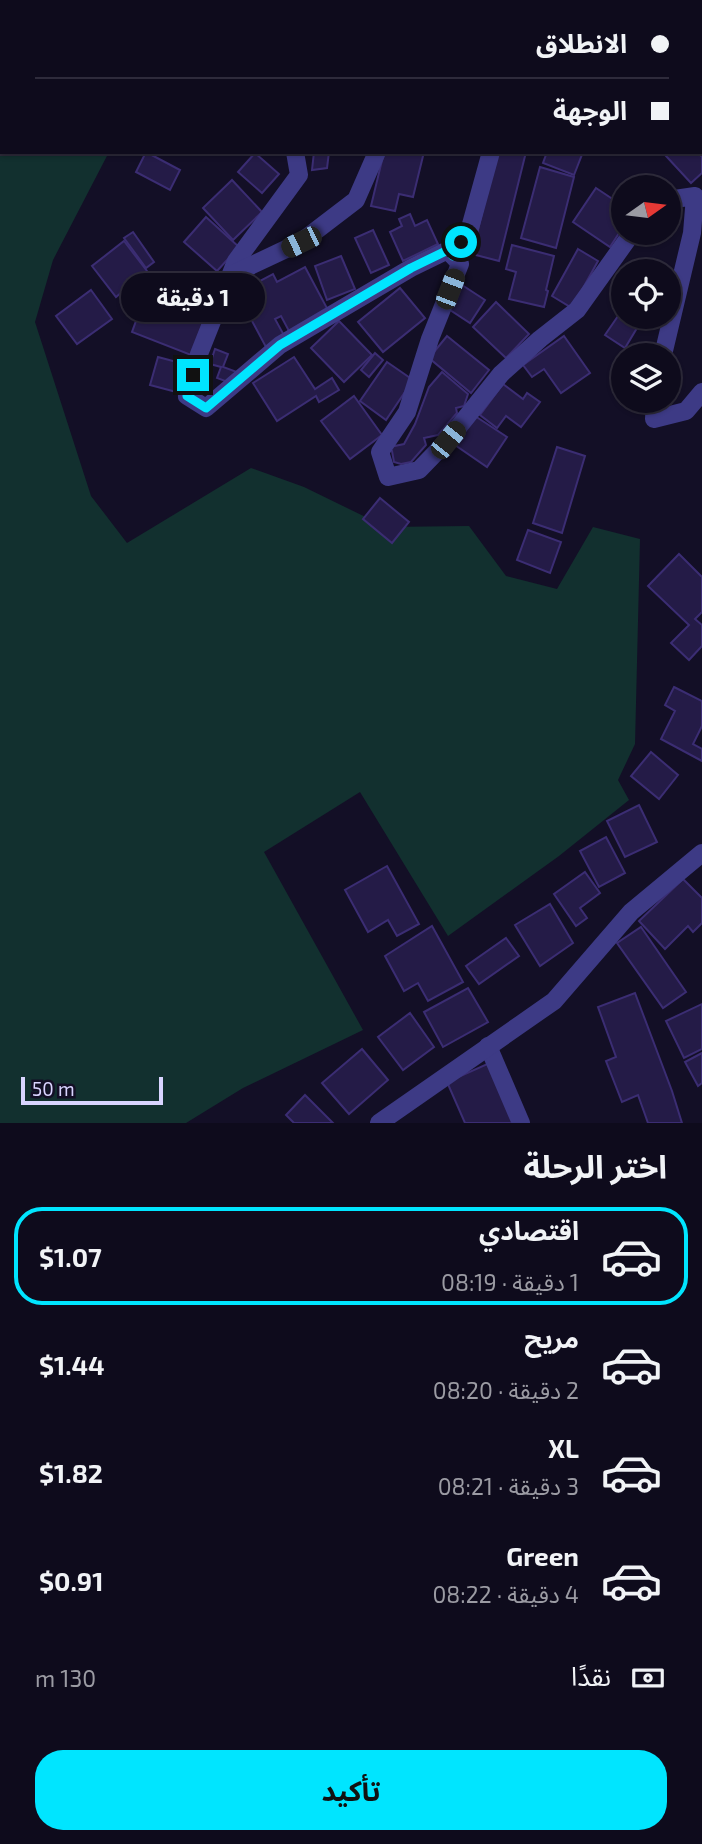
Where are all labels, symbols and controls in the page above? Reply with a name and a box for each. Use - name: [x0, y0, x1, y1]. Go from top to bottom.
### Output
- text: الانطلاق: [536, 27, 627, 58]
- text: الوجهة: [553, 94, 627, 125]
- north arrow: [611, 175, 681, 245]
- map controls: [611, 175, 681, 413]
- car: [278, 223, 325, 261]
- route start: [445, 226, 477, 258]
- button: locate: [611, 259, 681, 329]
- car: [433, 266, 468, 312]
- callout: 1 دقيقة: [121, 274, 265, 322]
- text: 1 دقيقة: [157, 283, 229, 311]
- button: layers: [611, 343, 681, 413]
- route end: [177, 359, 209, 391]
- car: [427, 417, 470, 463]
- scale bar: [21, 1074, 163, 1106]
- text: 50 m: [32, 1077, 75, 1100]
- text: اختر الرحلة: [523, 1146, 667, 1184]
- text: اقتصادي: [479, 1214, 579, 1245]
- icon: car: [600, 1225, 663, 1288]
- text: $1.07: [39, 1241, 102, 1272]
- text: 1 دقيقة · 08:19: [441, 1268, 579, 1296]
- text: مريح: [524, 1322, 579, 1353]
- icon: car: [600, 1333, 663, 1396]
- text: $1.44: [39, 1349, 105, 1380]
- text: 2 دقيقة · 08:20: [433, 1376, 579, 1404]
- text: XL: [548, 1432, 579, 1463]
- icon: car: [600, 1441, 663, 1504]
- text: $1.82: [39, 1457, 103, 1488]
- text: 3 دقيقة · 08:21: [438, 1472, 579, 1500]
- text: Green: [506, 1540, 579, 1571]
- icon: car: [600, 1549, 663, 1612]
- text: $0.91: [39, 1565, 103, 1596]
- text: 4 دقيقة · 08:22: [433, 1580, 579, 1608]
- icon: cash: [629, 1659, 667, 1697]
- text: نقدًا: [571, 1660, 611, 1691]
- text: 130 m: [35, 1664, 96, 1692]
- button: تأكيد: [35, 1750, 667, 1830]

